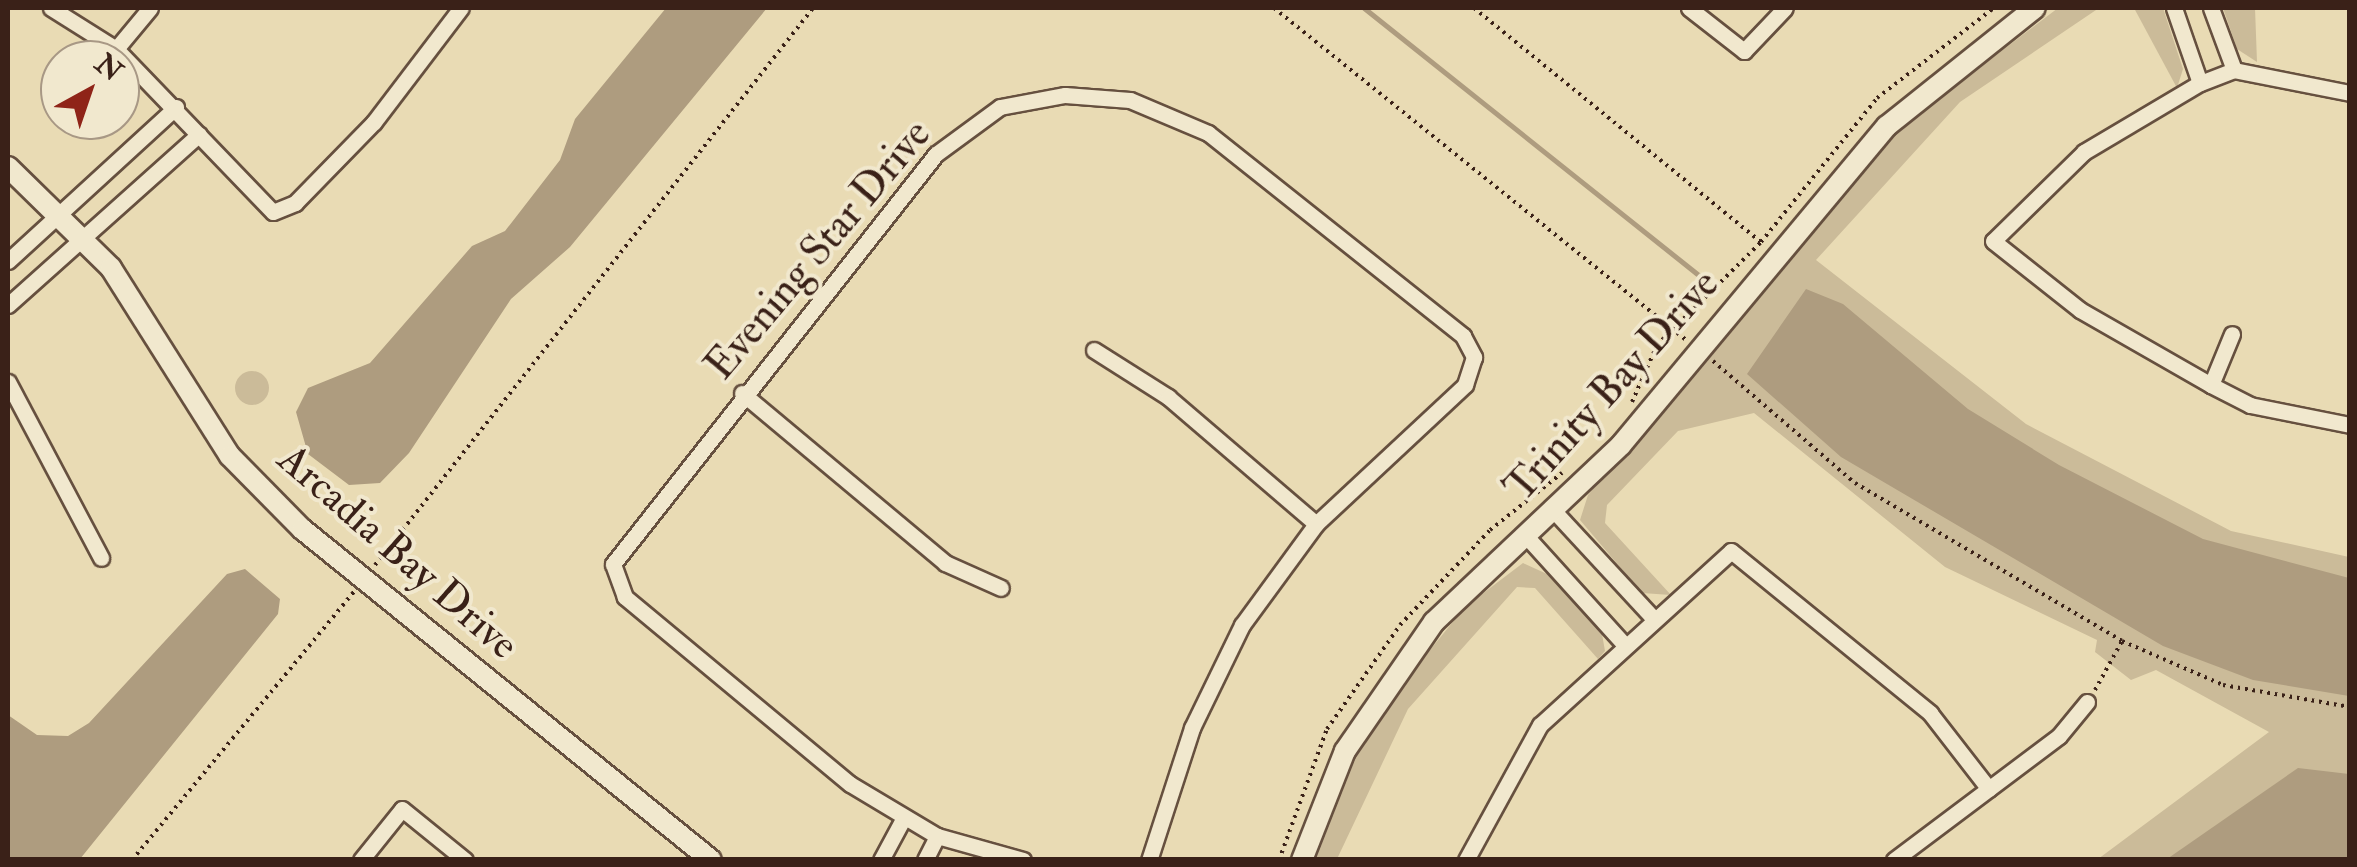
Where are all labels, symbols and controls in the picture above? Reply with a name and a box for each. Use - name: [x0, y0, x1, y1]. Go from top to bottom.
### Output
- north arrow: [40, 40, 140, 140]
- text: N: [87, 47, 129, 90]
- street label: Evening Star Drive: [695, 110, 941, 390]
- street label: Trinity Bay Drive: [1495, 260, 1729, 512]
- street label: Arcadia Bay Drive: [267, 434, 529, 670]

